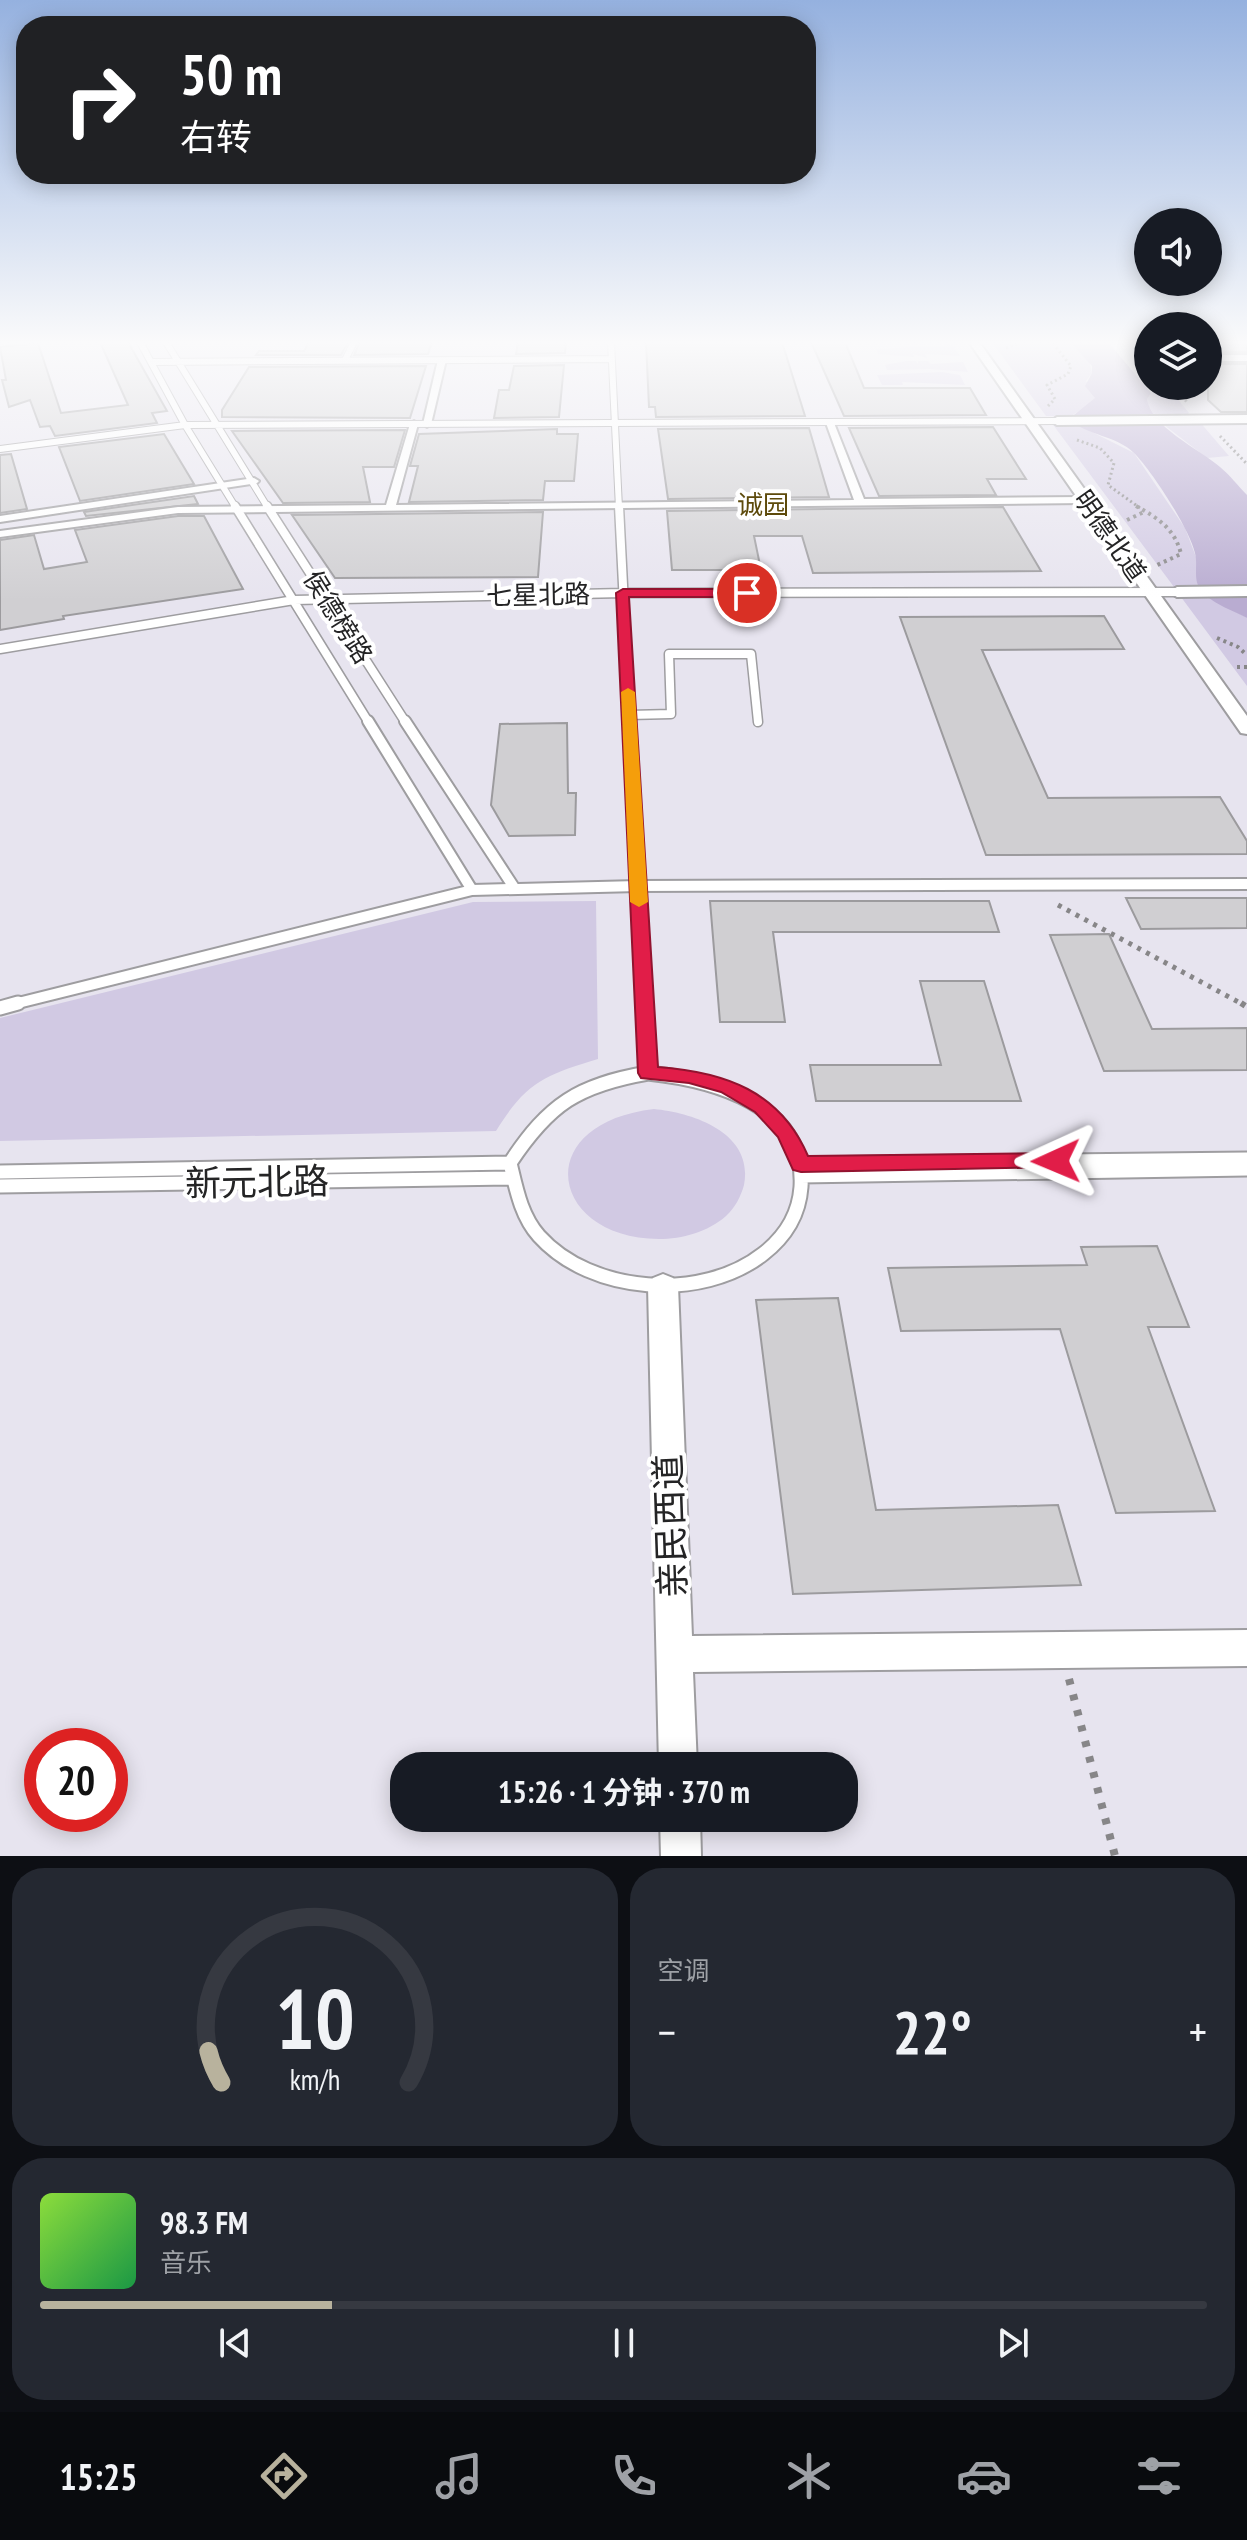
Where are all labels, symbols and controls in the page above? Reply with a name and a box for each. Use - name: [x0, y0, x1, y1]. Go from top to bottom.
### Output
- text: 50 m: [180, 38, 282, 110]
- icon: right: [48, 48, 152, 152]
- text: 右转: [180, 113, 252, 160]
- map controls: [1134, 208, 1222, 400]
- button: sound: [1134, 208, 1222, 296]
- button: layers: [1134, 312, 1222, 400]
- street label: 明德北道: [1067, 484, 1154, 588]
- district label: 诚园: [737, 488, 789, 521]
- pin: [713, 559, 781, 627]
- street label: 侯德榜路: [297, 564, 380, 670]
- icon: arrive: [725, 571, 769, 615]
- street label: 七星北路: [486, 577, 590, 612]
- position arrow: [1014, 1119, 1098, 1203]
- street label: 新元北路: [185, 1157, 329, 1206]
- street label: 亲民西道: [644, 1453, 695, 1599]
- speed limit sign: 20: [24, 1728, 128, 1832]
- text: 15:26 · 1 分钟 · 370 m: [498, 1772, 750, 1811]
- text: 空调: [658, 1954, 710, 1987]
- text: 10: [275, 1964, 355, 2072]
- text: 22°: [893, 1993, 972, 2071]
- text: −: [658, 2003, 676, 2060]
- text: +: [1189, 2003, 1207, 2060]
- text: km/h: [289, 2061, 340, 2098]
- text: 98.3 FM: [160, 2203, 248, 2242]
- text: 音乐: [160, 2246, 212, 2279]
- icon: previous: [213, 2321, 257, 2365]
- icon: pause: [602, 2321, 646, 2365]
- icon: next: [991, 2321, 1035, 2365]
- icon: directions: [256, 2448, 312, 2504]
- icon: music: [431, 2448, 487, 2504]
- icon: phone: [606, 2448, 662, 2504]
- icon: climate: [781, 2448, 837, 2504]
- icon: car: [956, 2448, 1012, 2504]
- icon: filters: [1131, 2448, 1187, 2504]
- text: 15:25: [60, 2453, 137, 2500]

